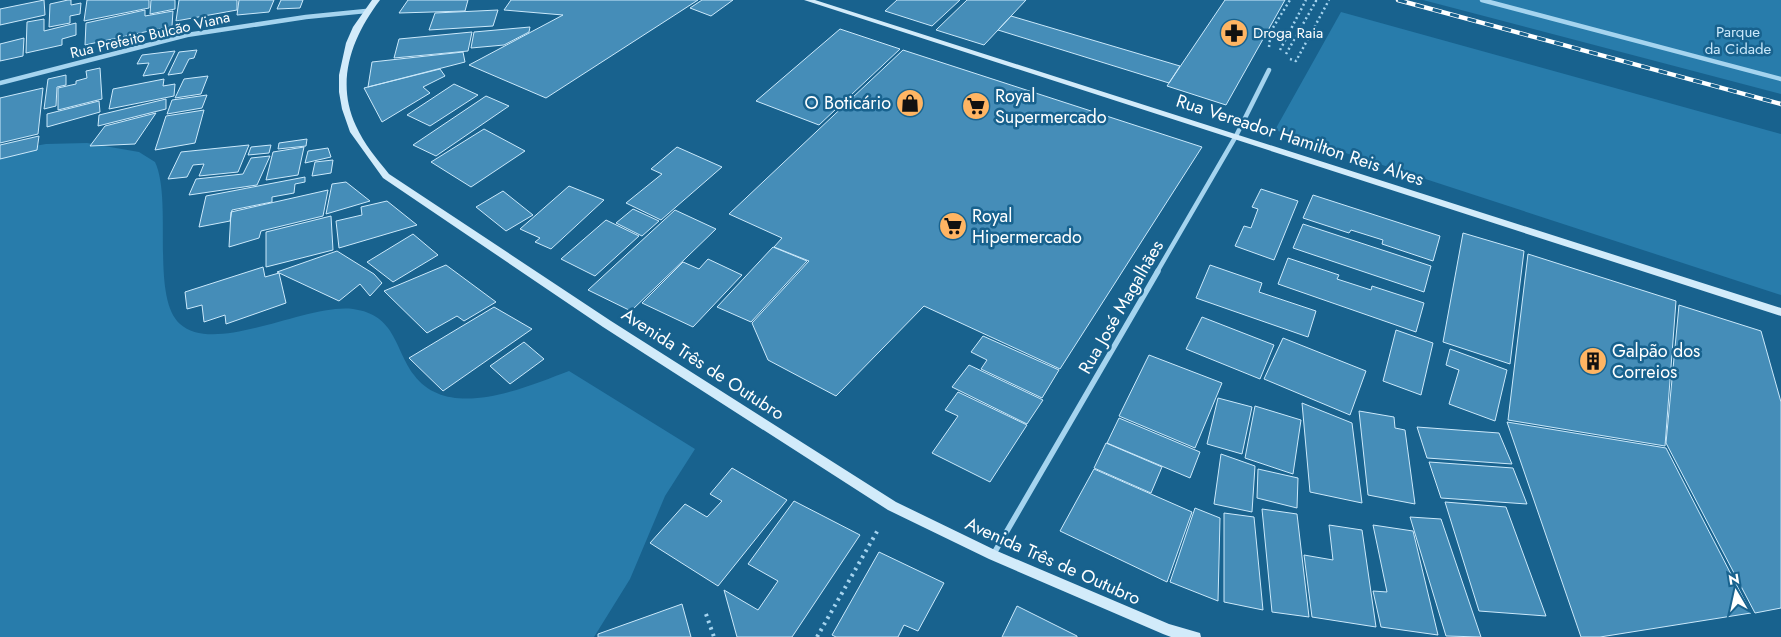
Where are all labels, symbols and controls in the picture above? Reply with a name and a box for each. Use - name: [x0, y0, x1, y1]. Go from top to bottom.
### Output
- street label: Rua Prefeito Bulcão Viana: [68, 6, 232, 64]
- pharmacy icon: Droga Raia: [1219, 18, 1249, 48]
- park label: Parque da Cidade: [1705, 21, 1772, 60]
- place label: Droga Raia: [1253, 22, 1323, 44]
- place label: Royal Supermercado: [995, 83, 1107, 130]
- shop icon: O Boticário: [895, 88, 925, 118]
- street label: Rua Vereador Hamilton Reis Alves: [1173, 88, 1427, 192]
- place label: O Boticário: [804, 90, 891, 116]
- supermarket icon: Royal Supermercado: [961, 91, 991, 121]
- place label: Royal Hipermercado: [972, 203, 1082, 250]
- supermarket icon: Royal Hipermercado: [938, 211, 968, 241]
- street label: Rua José Magalhães: [1072, 235, 1170, 379]
- street label: Avenida Três de Outubro: [616, 302, 790, 427]
- place label: Galpão dos Correios: [1612, 338, 1700, 385]
- building icon: Galpão dos Correios: [1578, 346, 1608, 376]
- street label: Avenida Três de Outubro: [961, 511, 1145, 611]
- north arrow: [1711, 567, 1761, 617]
- text: N: [1727, 568, 1741, 590]

